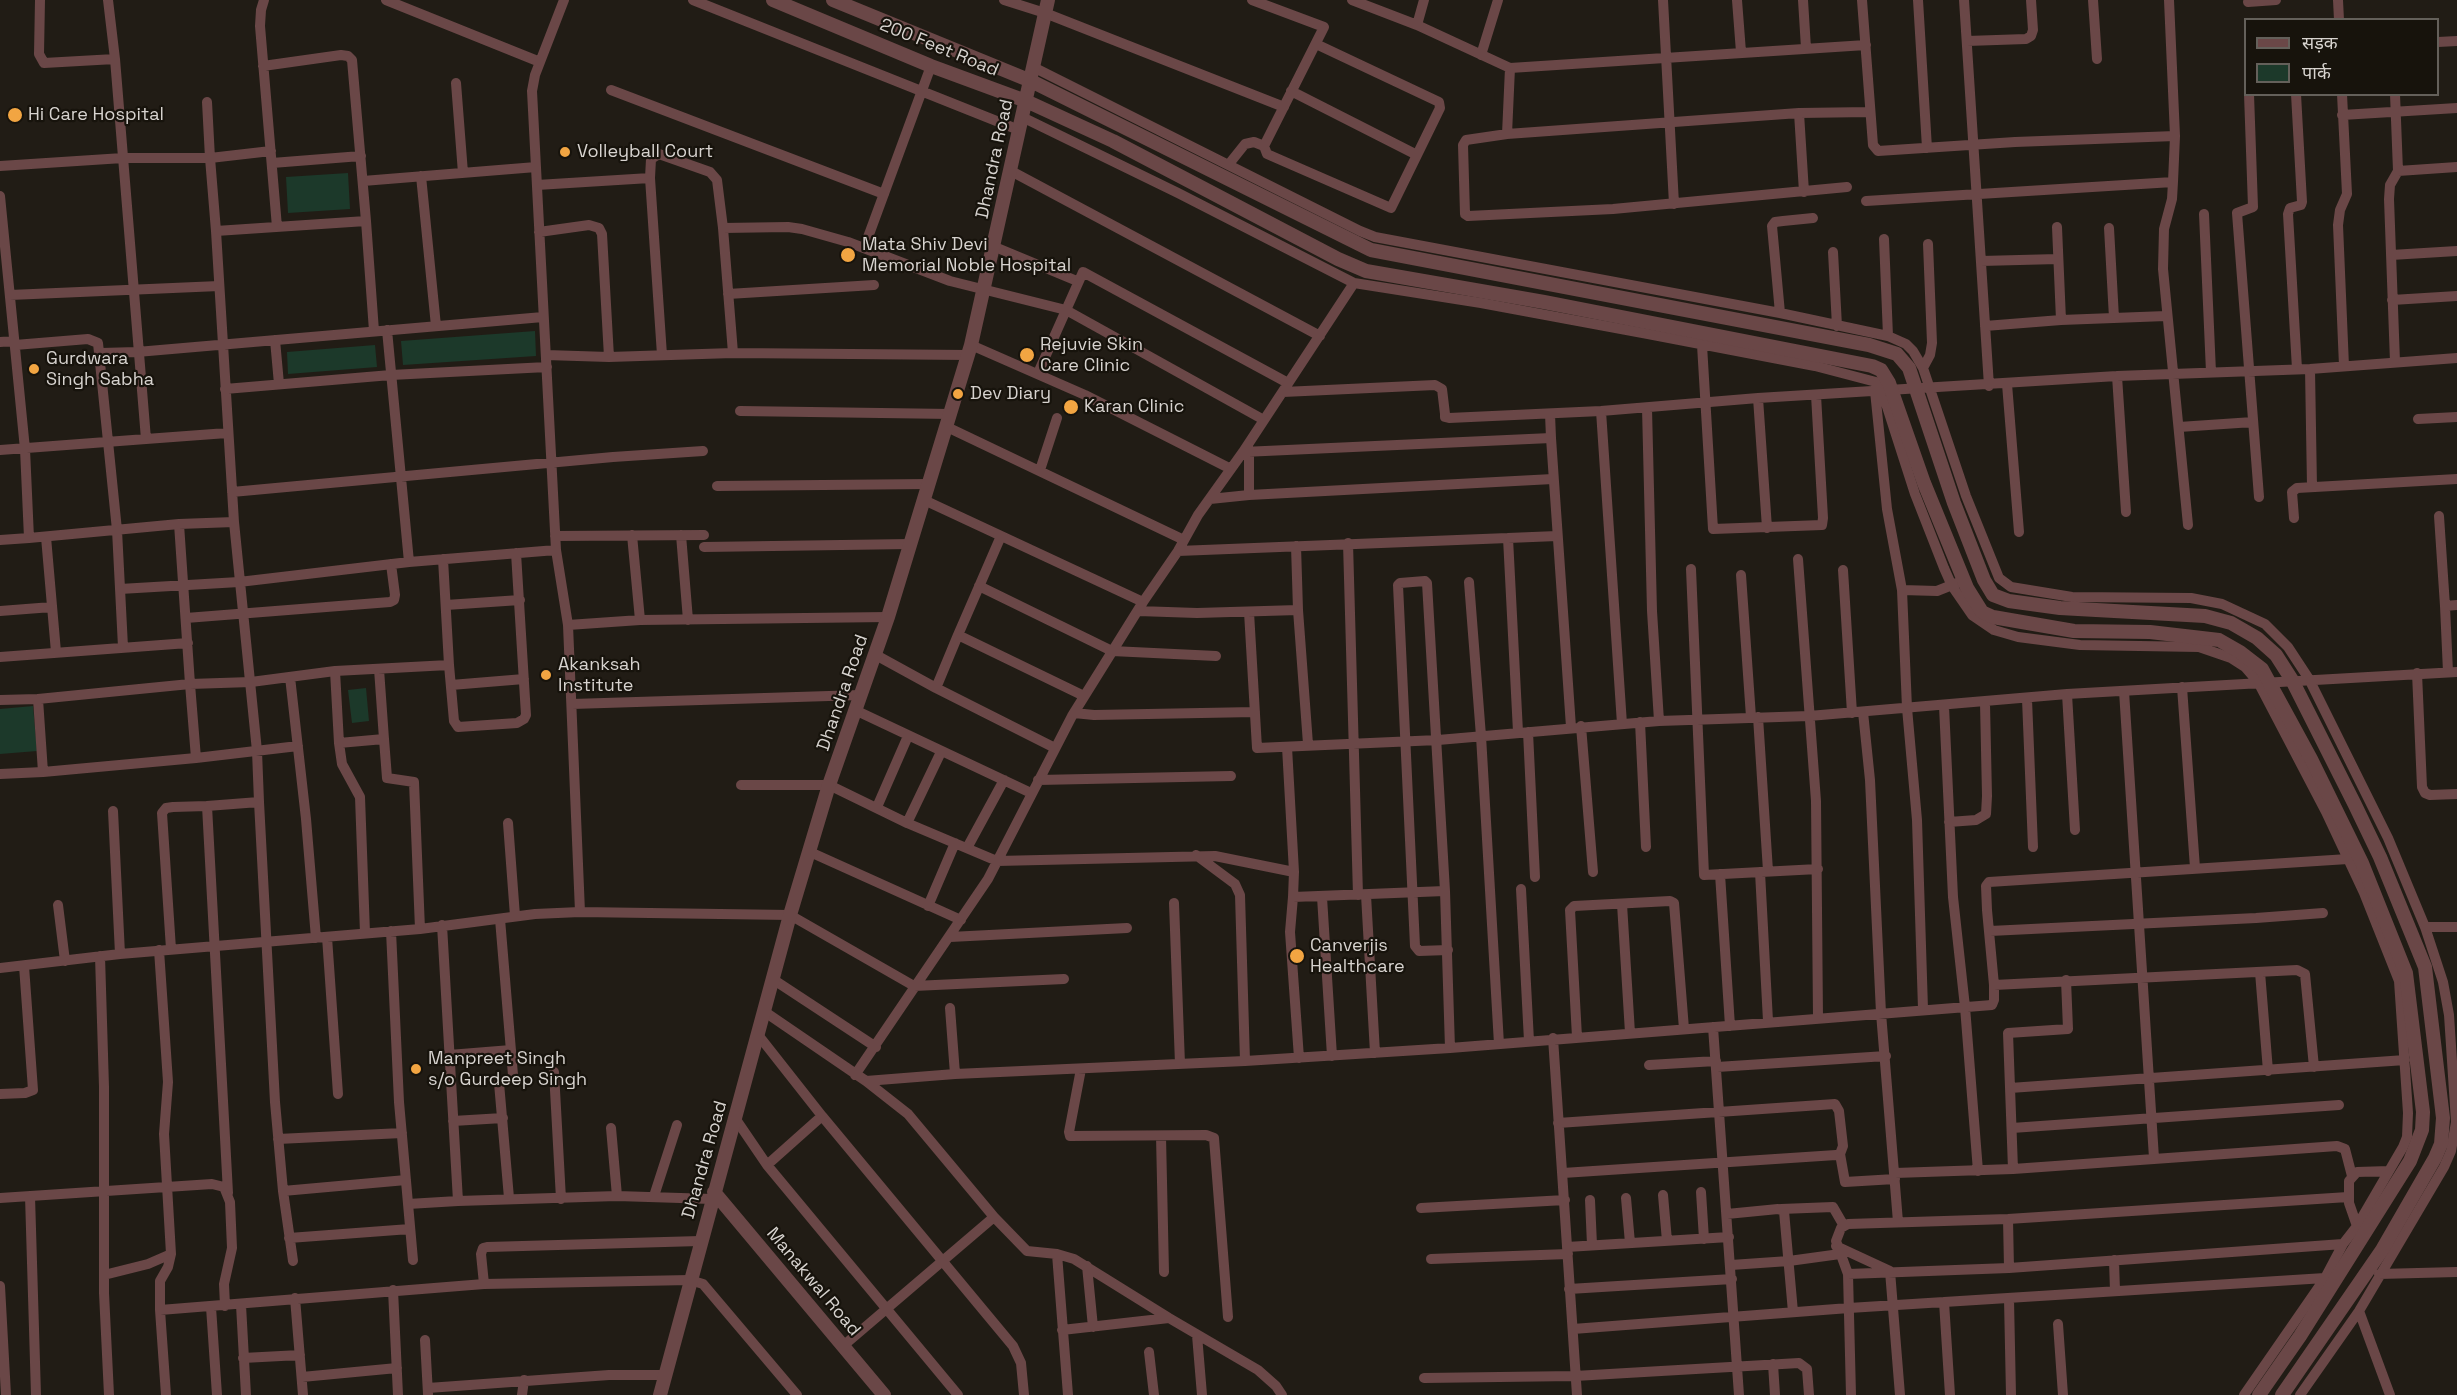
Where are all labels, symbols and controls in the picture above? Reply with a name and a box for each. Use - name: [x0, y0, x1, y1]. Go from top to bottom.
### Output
- street label: 200 Feet Road: [876, 14, 1002, 82]
- legend: [2244, 18, 2439, 96]
- text: सड़क: [2302, 31, 2338, 54]
- text: पार्क: [2302, 61, 2331, 84]
- street label: Dhandra Road: [972, 97, 1018, 221]
- place label: Hi Care Hospital: [28, 104, 164, 126]
- marker: Hi Care Hospital: [6, 106, 24, 124]
- place label: Volleyball Court: [577, 141, 713, 163]
- marker: Volleyball Court: [558, 145, 572, 159]
- place label: Mata Shiv Devi Memorial Noble Hospital: [862, 234, 1071, 276]
- marker: Mata Shiv Devi Memorial Noble Hospital: [839, 246, 857, 264]
- place label: Rejuvie Skin Care Clinic: [1040, 334, 1143, 376]
- marker: Rejuvie Skin Care Clinic: [1018, 346, 1036, 364]
- place label: Gurdwara Singh Sabha: [46, 348, 154, 391]
- marker: Gurdwara Singh Sabha: [27, 362, 41, 376]
- place label: Dev Diary: [970, 383, 1051, 405]
- marker: Dev Diary: [951, 387, 965, 401]
- place label: Karan Clinic: [1084, 396, 1184, 418]
- marker: Karan Clinic: [1062, 398, 1080, 416]
- street label: Dhandra Road: [813, 632, 873, 754]
- place label: Akanksah Institute: [558, 654, 640, 696]
- marker: Akanksah Institute: [539, 668, 553, 682]
- place label: Canverjis Healthcare: [1310, 935, 1405, 978]
- marker: Canverjis Healthcare: [1288, 947, 1306, 965]
- place label: Manpreet Singh s/o Gurdeep Singh: [428, 1048, 587, 1090]
- marker: Manpreet Singh s/o Gurdeep Singh: [409, 1062, 423, 1076]
- street label: Dhandra Road: [678, 1099, 732, 1221]
- street label: Manakwal Road: [761, 1223, 865, 1341]

